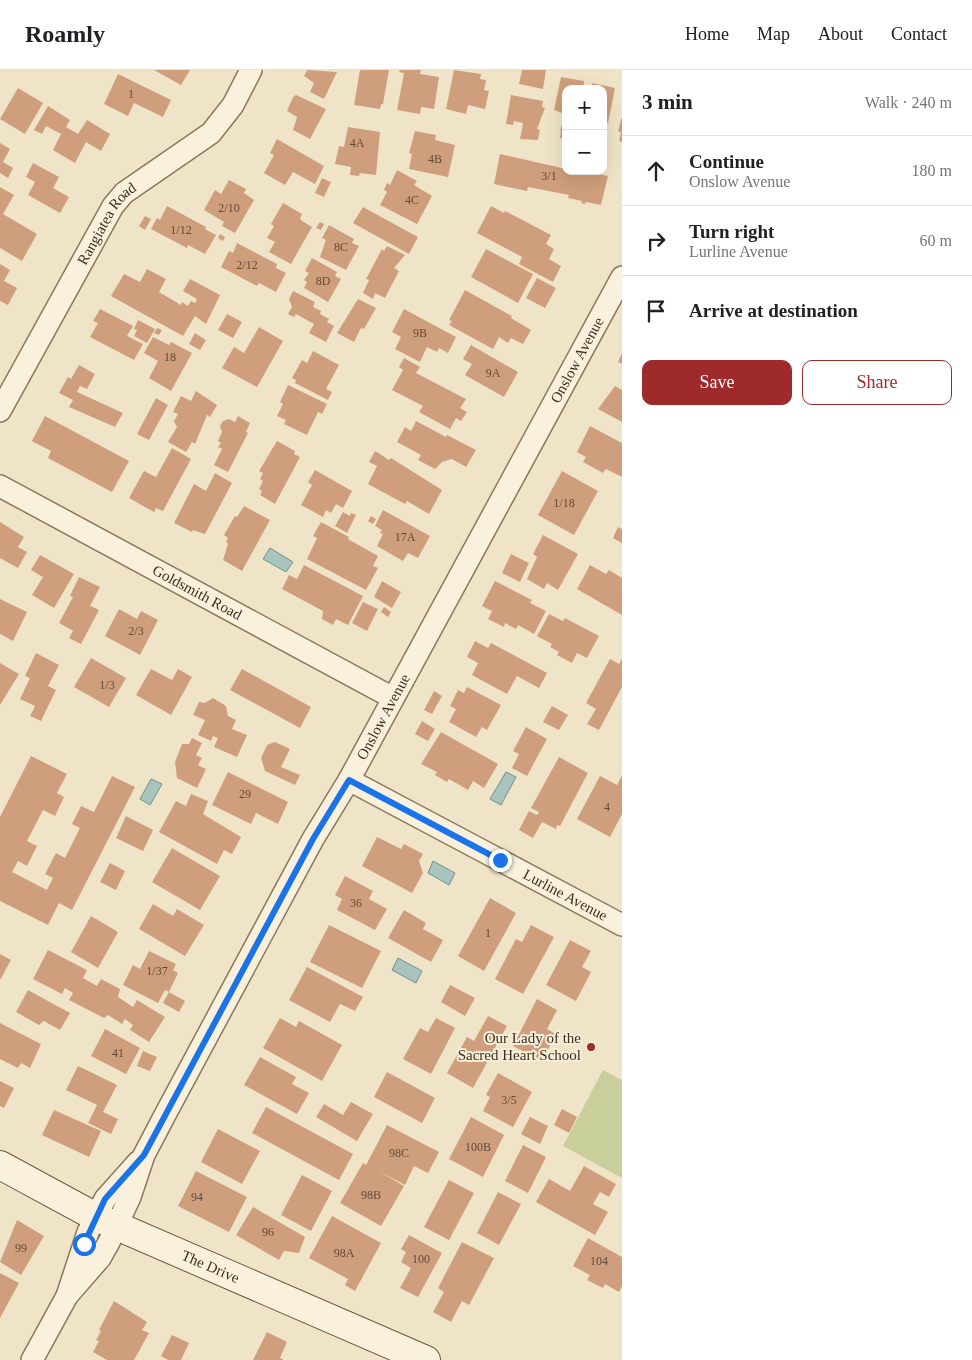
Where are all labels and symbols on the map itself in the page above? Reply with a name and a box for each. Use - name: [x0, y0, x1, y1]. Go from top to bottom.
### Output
- house number: 1: [128, 87, 134, 101]
- house number: 4A: [350, 136, 365, 150]
- house number: 4B: [428, 152, 442, 166]
- house number: 3/1: [541, 169, 557, 183]
- street label: Rangiatea Road: [74, 179, 139, 268]
- house number: 4C: [405, 193, 419, 207]
- house number: 2/10: [218, 201, 240, 215]
- house number: 1/12: [170, 223, 192, 237]
- house number: 8C: [334, 240, 348, 254]
- house number: 2/12: [236, 258, 258, 272]
- house number: 8D: [316, 274, 331, 288]
- street label: Onslow Avenue: [547, 314, 607, 406]
- house number: 9B: [413, 326, 427, 340]
- house number: 18: [164, 350, 176, 364]
- house number: 9A: [486, 366, 501, 380]
- house number: 1/18: [553, 496, 575, 510]
- house number: 17A: [395, 530, 416, 544]
- street label: Goldsmith Road: [150, 562, 245, 623]
- house number: 2/3: [128, 624, 144, 638]
- street label: Onslow Avenue: [354, 671, 413, 762]
- house number: 1/3: [99, 678, 115, 692]
- house number: 29: [239, 787, 251, 801]
- house number: 4: [604, 800, 610, 814]
- route end: [489, 849, 512, 872]
- street label: Lurline Avenue: [521, 866, 610, 924]
- house number: 36: [350, 896, 362, 910]
- house number: 1: [485, 926, 491, 940]
- house number: 1/37: [146, 964, 168, 978]
- place label: Our Lady of the Sacred Heart School: [458, 1030, 581, 1063]
- marker: Our Lady of the Sacred Heart School: [585, 1041, 597, 1053]
- house number: 41: [112, 1046, 124, 1060]
- house number: 3/5: [501, 1093, 517, 1107]
- house number: 100B: [465, 1140, 491, 1154]
- house number: 98C: [389, 1146, 409, 1160]
- house number: 98B: [361, 1188, 381, 1202]
- house number: 94: [191, 1190, 203, 1204]
- house number: 96: [262, 1225, 274, 1239]
- route start: [73, 1233, 96, 1256]
- house number: 99: [15, 1241, 27, 1255]
- house number: 98A: [334, 1246, 355, 1260]
- street label: The Drive: [179, 1247, 242, 1286]
- house number: 100: [412, 1252, 430, 1266]
- house number: 104: [590, 1254, 608, 1268]

